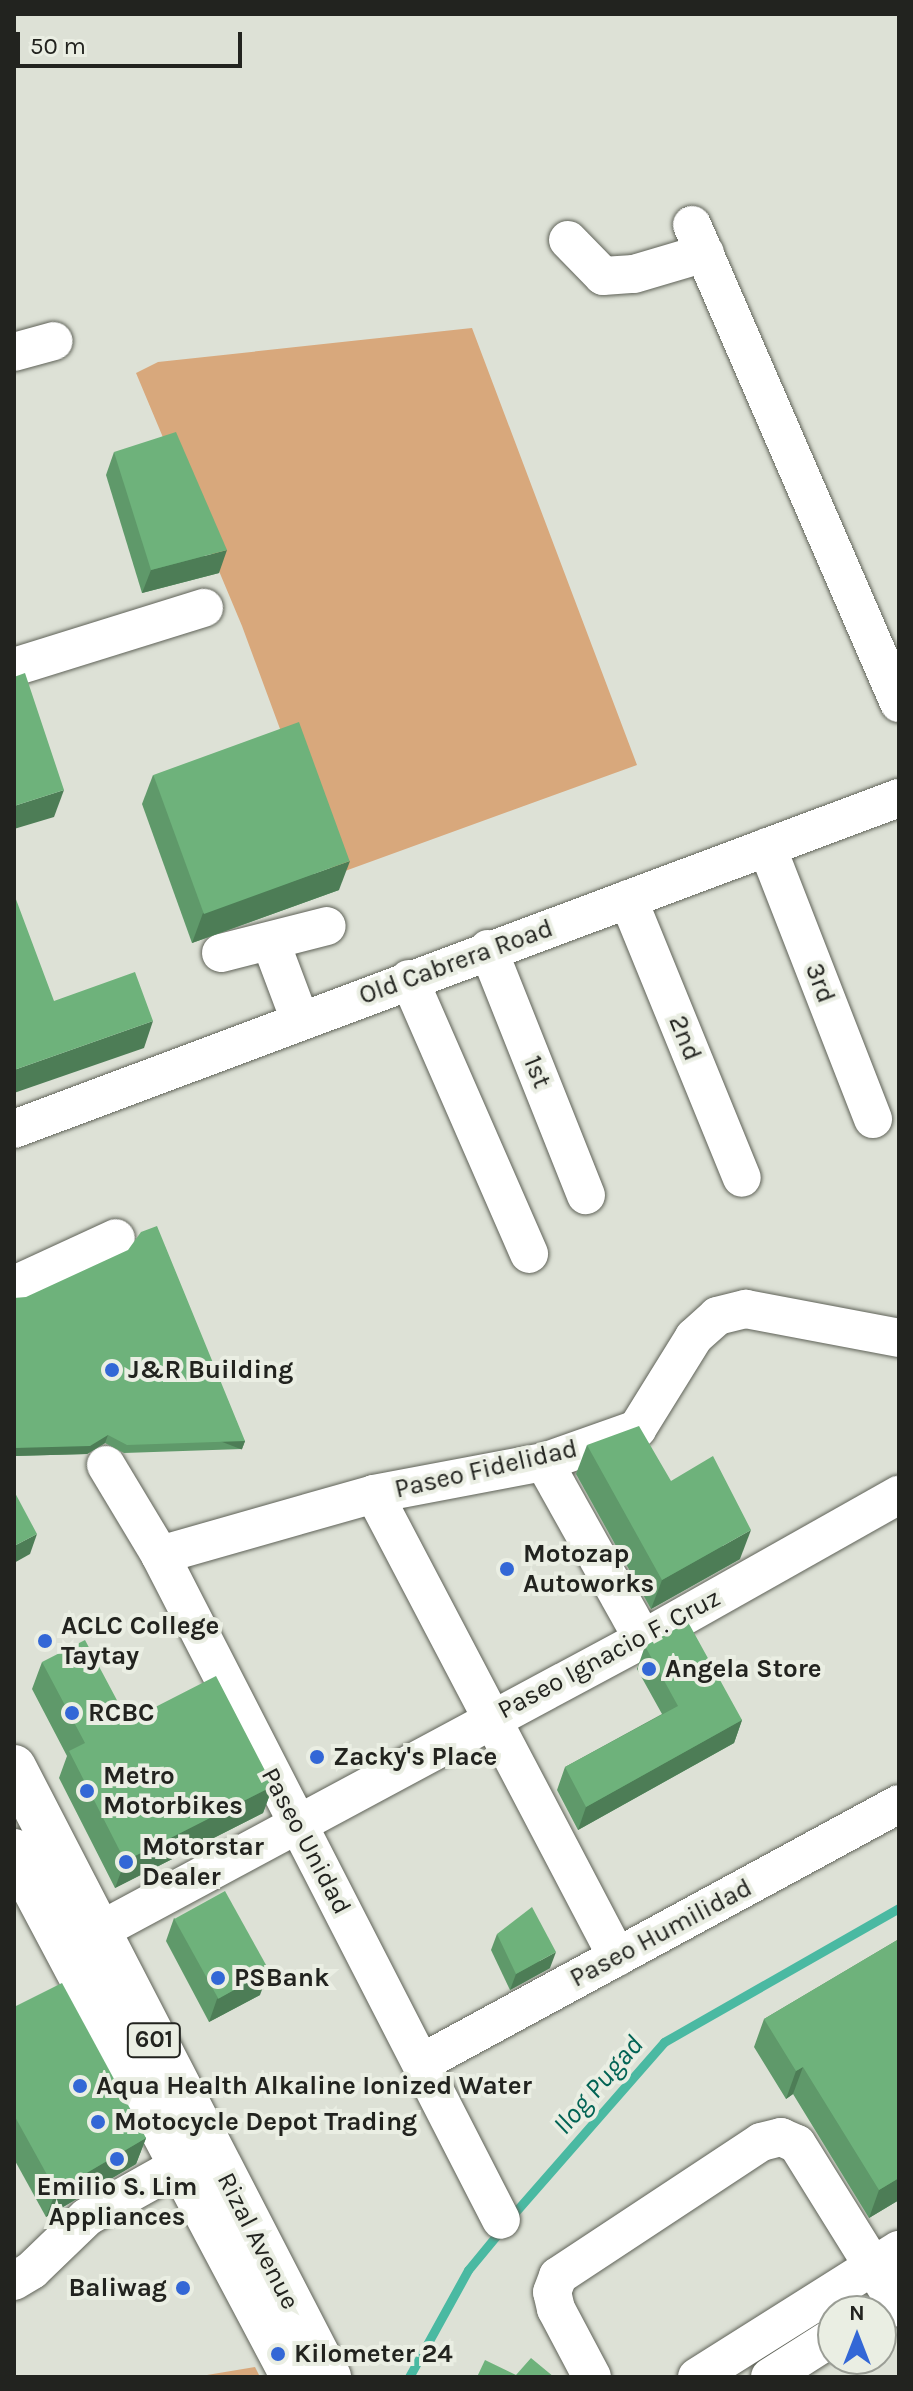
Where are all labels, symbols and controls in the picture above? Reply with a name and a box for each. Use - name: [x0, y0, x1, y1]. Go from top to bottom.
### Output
- scale bar: [20, 16, 246, 66]
- text: 50 m: [30, 32, 86, 60]
- street label: Old Cabrera Road: [355, 912, 557, 1012]
- street label: 3rd: [798, 959, 842, 1007]
- street label: 2nd: [662, 1011, 708, 1065]
- street label: 1st: [517, 1051, 557, 1093]
- place label: J&R Building: [128, 1354, 293, 1386]
- marker: J&R Building: [103, 1361, 121, 1379]
- street label: Paseo Fidelidad: [392, 1433, 580, 1505]
- place label: Motozap Autoworks: [523, 1538, 654, 1600]
- marker: Motozap Autoworks: [498, 1560, 516, 1578]
- street label: Paseo Ignacio F. Cruz: [492, 1582, 726, 1726]
- place label: ACLC College Taytay: [61, 1610, 219, 1672]
- marker: ACLC College Taytay: [36, 1632, 54, 1650]
- place label: Angela Store: [665, 1653, 822, 1685]
- marker: Angela Store: [640, 1660, 658, 1678]
- place label: RCBC: [88, 1697, 155, 1729]
- marker: RCBC: [63, 1704, 81, 1722]
- place label: Zacky's Place: [333, 1741, 497, 1773]
- marker: Zacky's Place: [308, 1748, 326, 1766]
- place label: Metro Motorbikes: [103, 1760, 243, 1822]
- street label: Paseo Unidad: [254, 1762, 358, 1920]
- marker: Metro Motorbikes: [78, 1782, 96, 1800]
- place label: Motorstar Dealer: [142, 1831, 264, 1892]
- marker: Motorstar Dealer: [117, 1853, 135, 1871]
- street label: Paseo Humilidad: [565, 1872, 757, 1994]
- place label: PSBank: [234, 1962, 329, 1994]
- marker: PSBank: [209, 1969, 227, 1987]
- road number: 601: [126, 2020, 182, 2060]
- water label: Ilog Pugad: [546, 2028, 650, 2142]
- place label: Aqua Health Alkaline Ionized Water: [96, 2070, 532, 2102]
- marker: Aqua Health Alkaline Ionized Water: [71, 2077, 89, 2095]
- place label: Motocycle Depot Trading: [114, 2106, 417, 2138]
- marker: Motocycle Depot Trading: [89, 2113, 107, 2131]
- marker: Emilio S. Lim Appliances: [108, 2150, 126, 2168]
- street label: Rizal Avenue: [210, 2167, 306, 2315]
- place label: Emilio S. Lim Appliances: [37, 2171, 197, 2232]
- place label: Baliwag: [68, 2272, 167, 2304]
- marker: Baliwag: [174, 2279, 192, 2297]
- north arrow: [817, 2295, 897, 2375]
- text: N: [849, 2300, 865, 2326]
- place label: Kilometer 24: [294, 2338, 453, 2370]
- marker: Kilometer 24: [269, 2345, 287, 2363]

